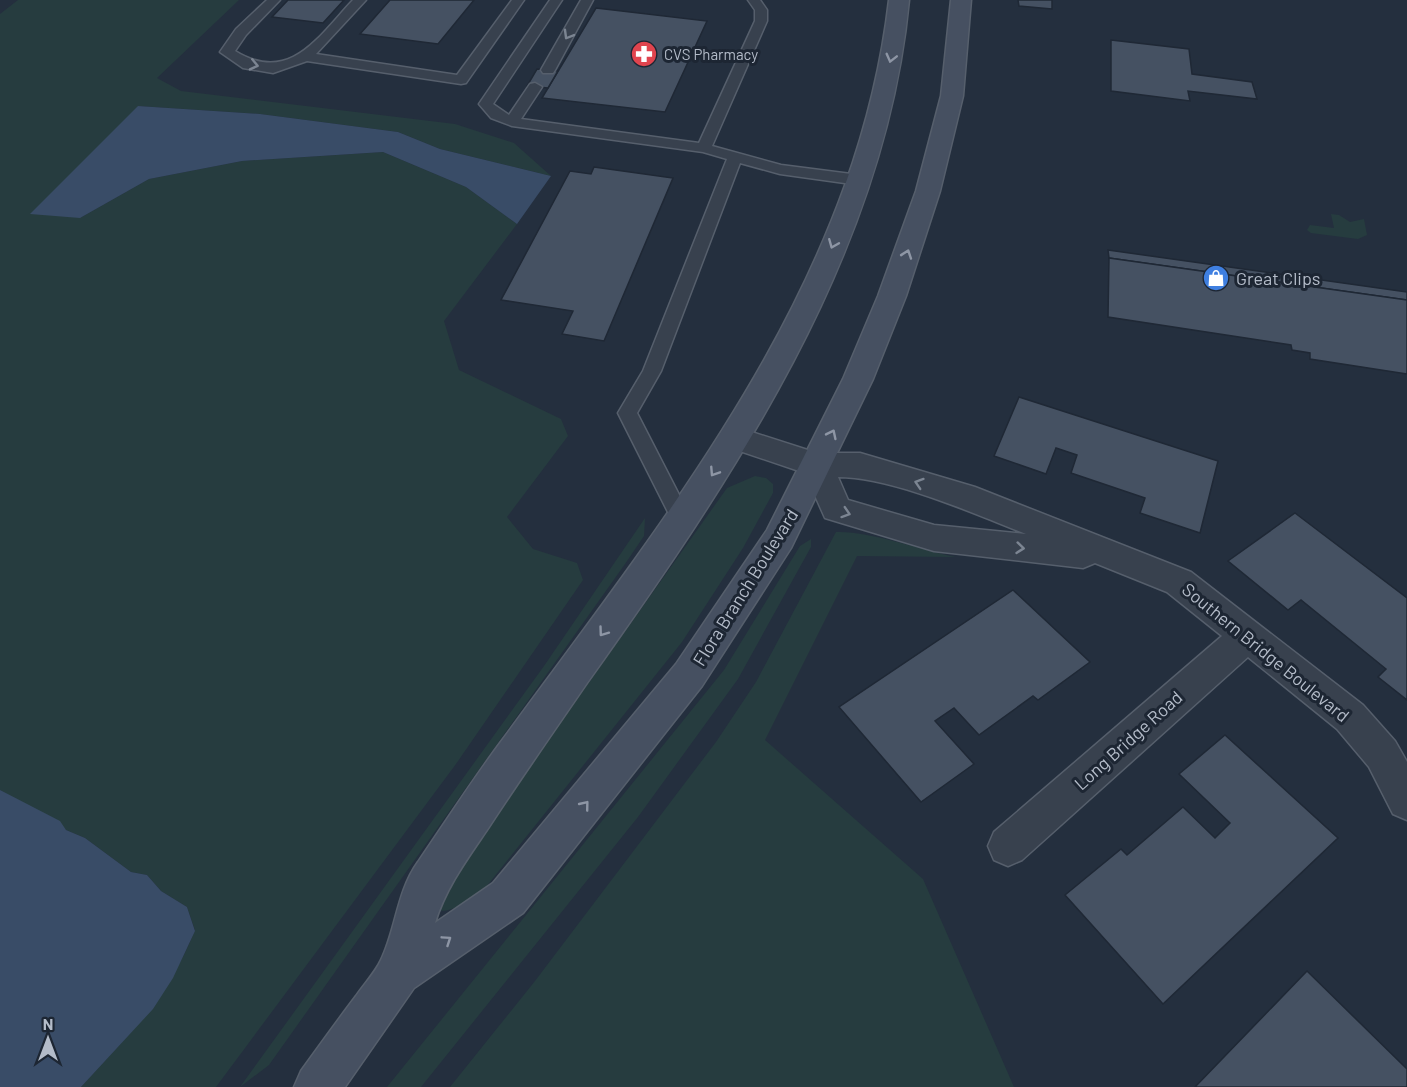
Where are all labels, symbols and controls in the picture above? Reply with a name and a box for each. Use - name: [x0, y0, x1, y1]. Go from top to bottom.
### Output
- one-way arrow: [563, 29, 575, 39]
- pharmacy icon: CVS Pharmacy: [629, 39, 659, 69]
- place label: CVS Pharmacy: [664, 45, 758, 63]
- one-way arrow: [886, 53, 899, 63]
- one-way arrow: [249, 58, 259, 71]
- one-way arrow: [828, 237, 840, 248]
- one-way arrow: [899, 249, 912, 260]
- shop icon: Great Clips: [1201, 263, 1231, 293]
- place label: Great Clips: [1236, 267, 1321, 289]
- one-way arrow: [825, 430, 837, 441]
- one-way arrow: [710, 465, 721, 476]
- one-way arrow: [914, 478, 925, 490]
- street label: Flora Branch Boulevard: [688, 505, 802, 669]
- one-way arrow: [840, 505, 851, 518]
- one-way arrow: [1015, 541, 1024, 554]
- street label: Southern Bridge Boulevard: [1178, 578, 1354, 726]
- one-way arrow: [599, 626, 610, 637]
- street label: Long Bridge Road: [1069, 686, 1187, 794]
- one-way arrow: [578, 801, 589, 812]
- one-way arrow: [440, 936, 451, 947]
- north arrow: [18, 1009, 78, 1069]
- text: N: [43, 1014, 53, 1033]

